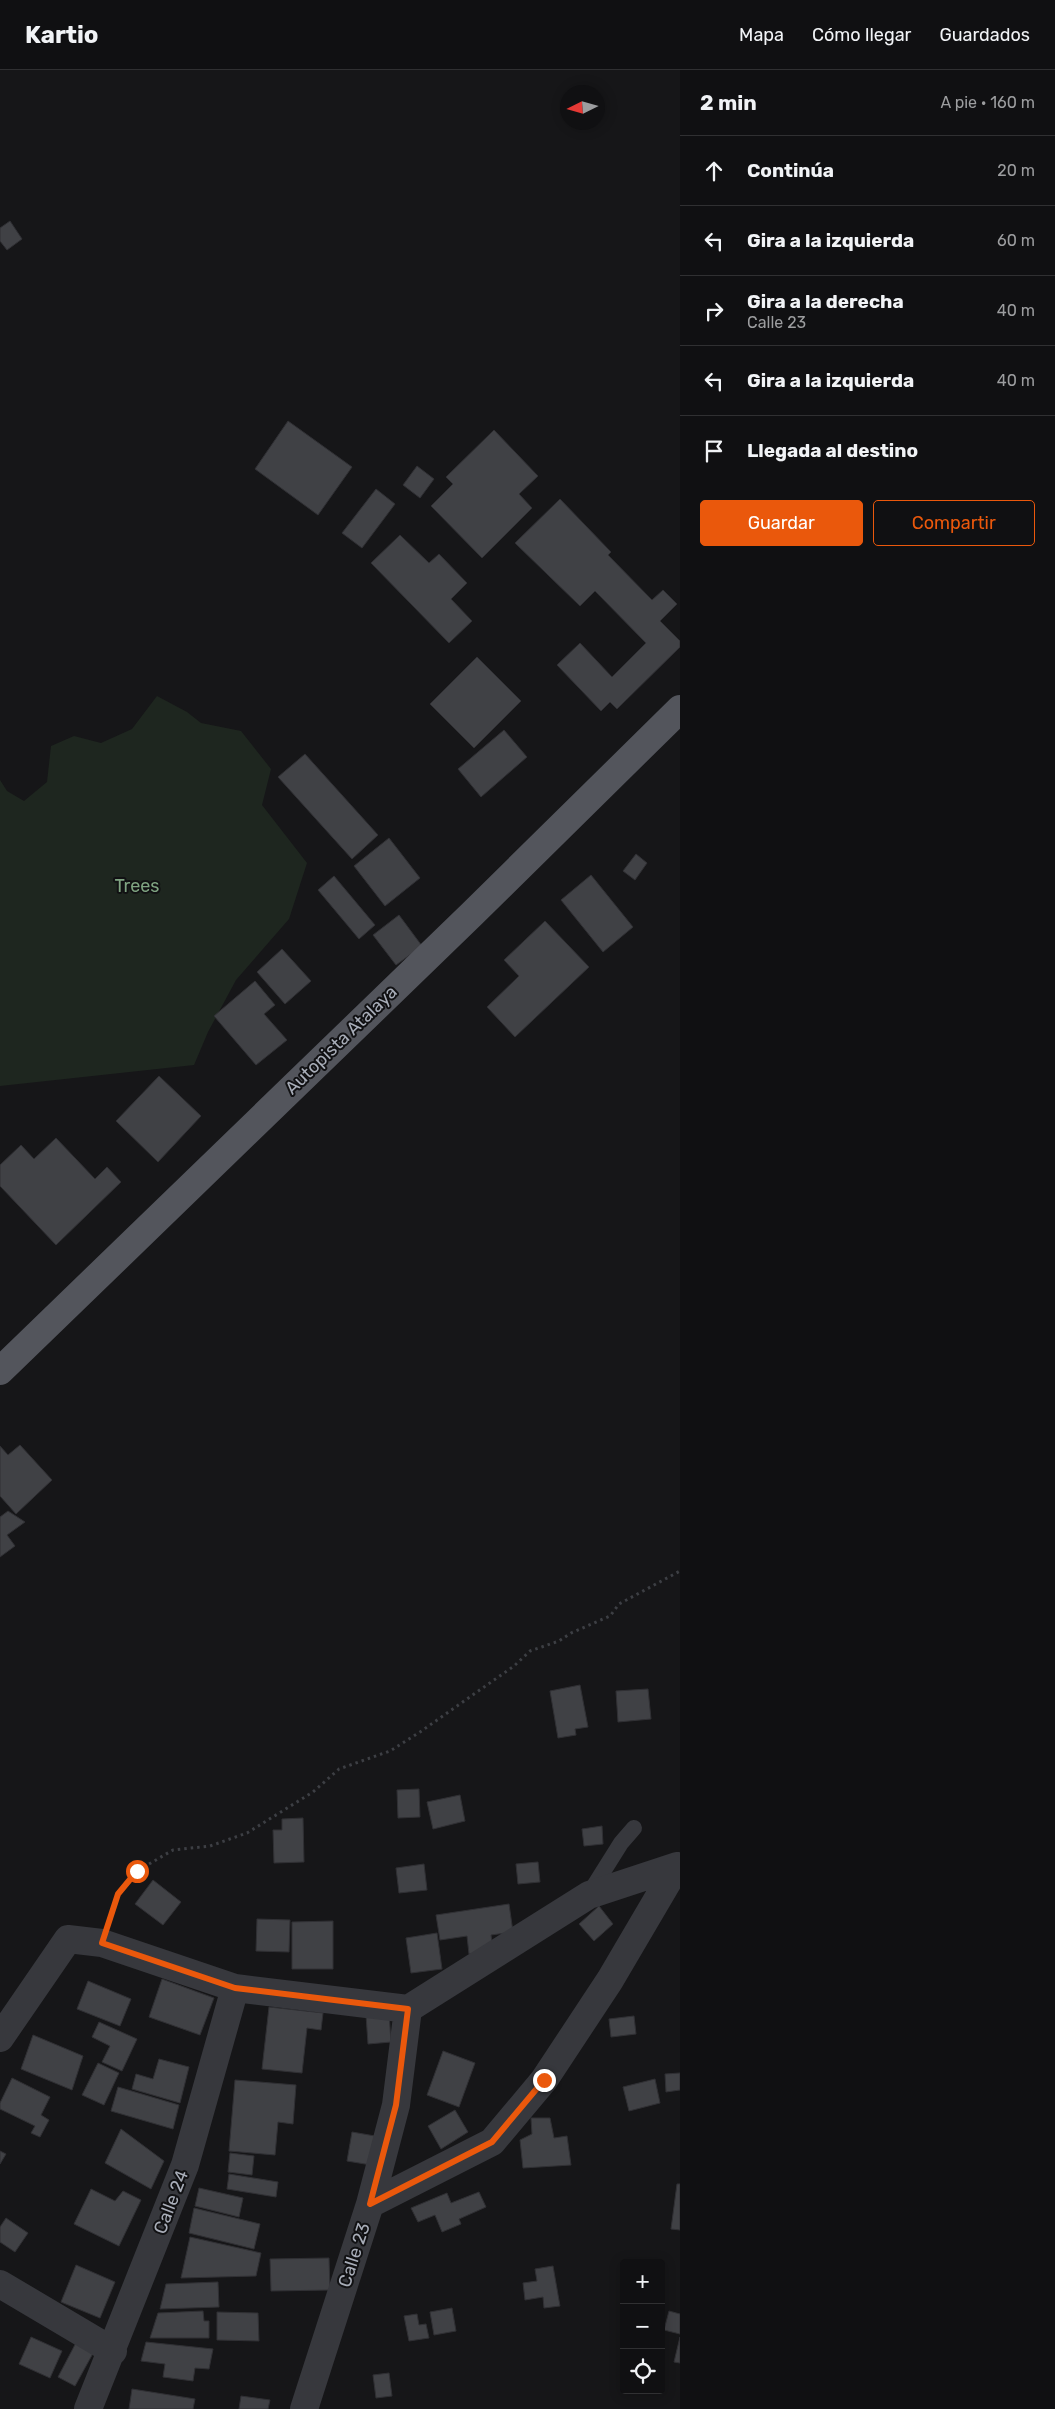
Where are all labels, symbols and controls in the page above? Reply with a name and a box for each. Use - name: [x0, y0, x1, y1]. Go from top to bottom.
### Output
- text: Kartio: [25, 21, 99, 49]
- text: Mapa: [739, 24, 784, 46]
- text: Cómo llegar: [812, 24, 911, 46]
- text: Guardados: [939, 24, 1030, 46]
- north arrow: [560, 85, 605, 130]
- text: 2 min: [700, 90, 757, 115]
- text: A pie · 160 m: [940, 93, 1035, 112]
- icon: ahead: [700, 157, 728, 185]
- text: Continúa: [747, 159, 834, 182]
- text: 20 m: [997, 161, 1035, 180]
- icon: left: [700, 227, 728, 255]
- text: Gira a la izquierda: [747, 229, 914, 252]
- text: 60 m: [997, 231, 1035, 250]
- text: Gira a la derecha: [747, 290, 904, 313]
- icon: right: [700, 297, 728, 325]
- text: 40 m: [997, 301, 1035, 320]
- text: Calle 23: [747, 313, 806, 332]
- icon: left: [700, 367, 728, 395]
- text: Gira a la izquierda: [747, 369, 914, 392]
- text: 40 m: [997, 371, 1035, 390]
- icon: arrive: [700, 437, 728, 465]
- text: Llegada al destino: [747, 439, 918, 462]
- button: Guardar: [700, 500, 863, 546]
- button: Compartir: [873, 500, 1035, 546]
- park label: Trees: [115, 875, 159, 897]
- street label: Autopista Atalaya: [280, 981, 402, 1099]
- route start: [126, 1860, 149, 1883]
- route end: [533, 2069, 556, 2092]
- street label: Calle 24: [149, 2167, 193, 2237]
- street label: Calle 23: [333, 2220, 375, 2290]
- map controls: [620, 2259, 665, 2394]
- button: +: [620, 2259, 665, 2304]
- button: −: [620, 2304, 665, 2349]
- button: locate: [620, 2349, 665, 2394]

